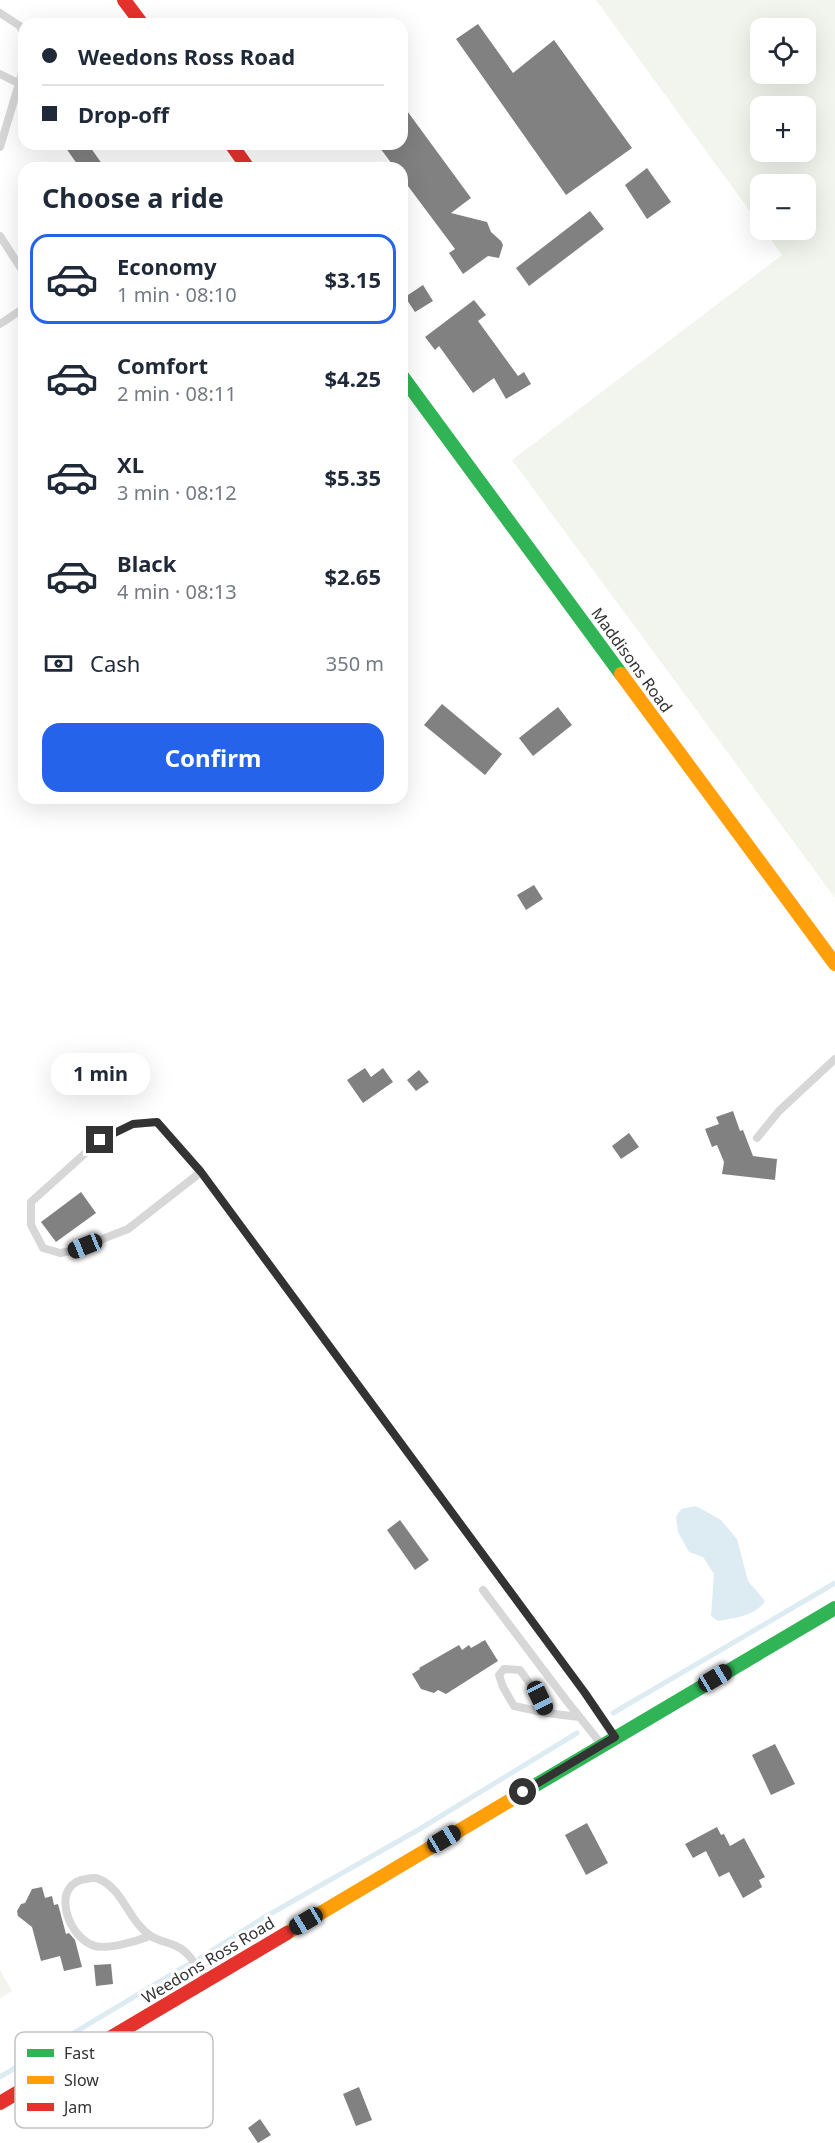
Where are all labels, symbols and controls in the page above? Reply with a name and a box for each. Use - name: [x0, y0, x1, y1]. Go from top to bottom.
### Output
- map controls: [750, 18, 816, 240]
- button: locate: [750, 18, 816, 84]
- text: Weedons Ross Road: [78, 41, 295, 71]
- button: +: [750, 96, 816, 162]
- text: Drop-off: [78, 99, 169, 129]
- button: −: [750, 174, 816, 240]
- text: Choose a ride: [42, 179, 224, 216]
- text: Economy: [117, 251, 216, 281]
- icon: car: [45, 252, 99, 306]
- text: $3.15: [324, 264, 381, 294]
- text: 1 min · 08:10: [117, 281, 237, 308]
- text: Comfort: [117, 350, 208, 380]
- icon: car: [45, 351, 99, 405]
- text: $4.25: [324, 363, 381, 393]
- text: 2 min · 08:11: [117, 380, 237, 407]
- text: XL: [117, 449, 144, 479]
- icon: car: [45, 450, 99, 504]
- text: $5.35: [324, 462, 381, 492]
- text: 3 min · 08:12: [117, 479, 237, 506]
- text: Black: [117, 548, 176, 578]
- icon: car: [45, 549, 99, 603]
- text: $2.65: [324, 561, 381, 591]
- text: 4 min · 08:13: [117, 578, 237, 605]
- street label: Maddisons Road: [586, 603, 678, 717]
- icon: cash: [42, 647, 75, 680]
- text: Cash: [90, 648, 140, 678]
- text: 350 m: [326, 650, 384, 677]
- button: Confirm: [42, 723, 384, 792]
- callout: 1 min: [51, 1053, 150, 1095]
- text: 1 min: [73, 1060, 128, 1087]
- route end: [86, 1126, 113, 1153]
- car: [65, 1231, 105, 1261]
- car: [695, 1661, 735, 1695]
- car: [524, 1678, 556, 1718]
- route start: [509, 1778, 536, 1805]
- car: [424, 1822, 464, 1856]
- car: [286, 1904, 326, 1938]
- street label: Weedons Ross Road: [137, 1912, 279, 2008]
- legend: [15, 2032, 213, 2128]
- text: Fast: [64, 2042, 95, 2064]
- text: Slow: [64, 2069, 99, 2091]
- text: Jam: [62, 2096, 92, 2118]

